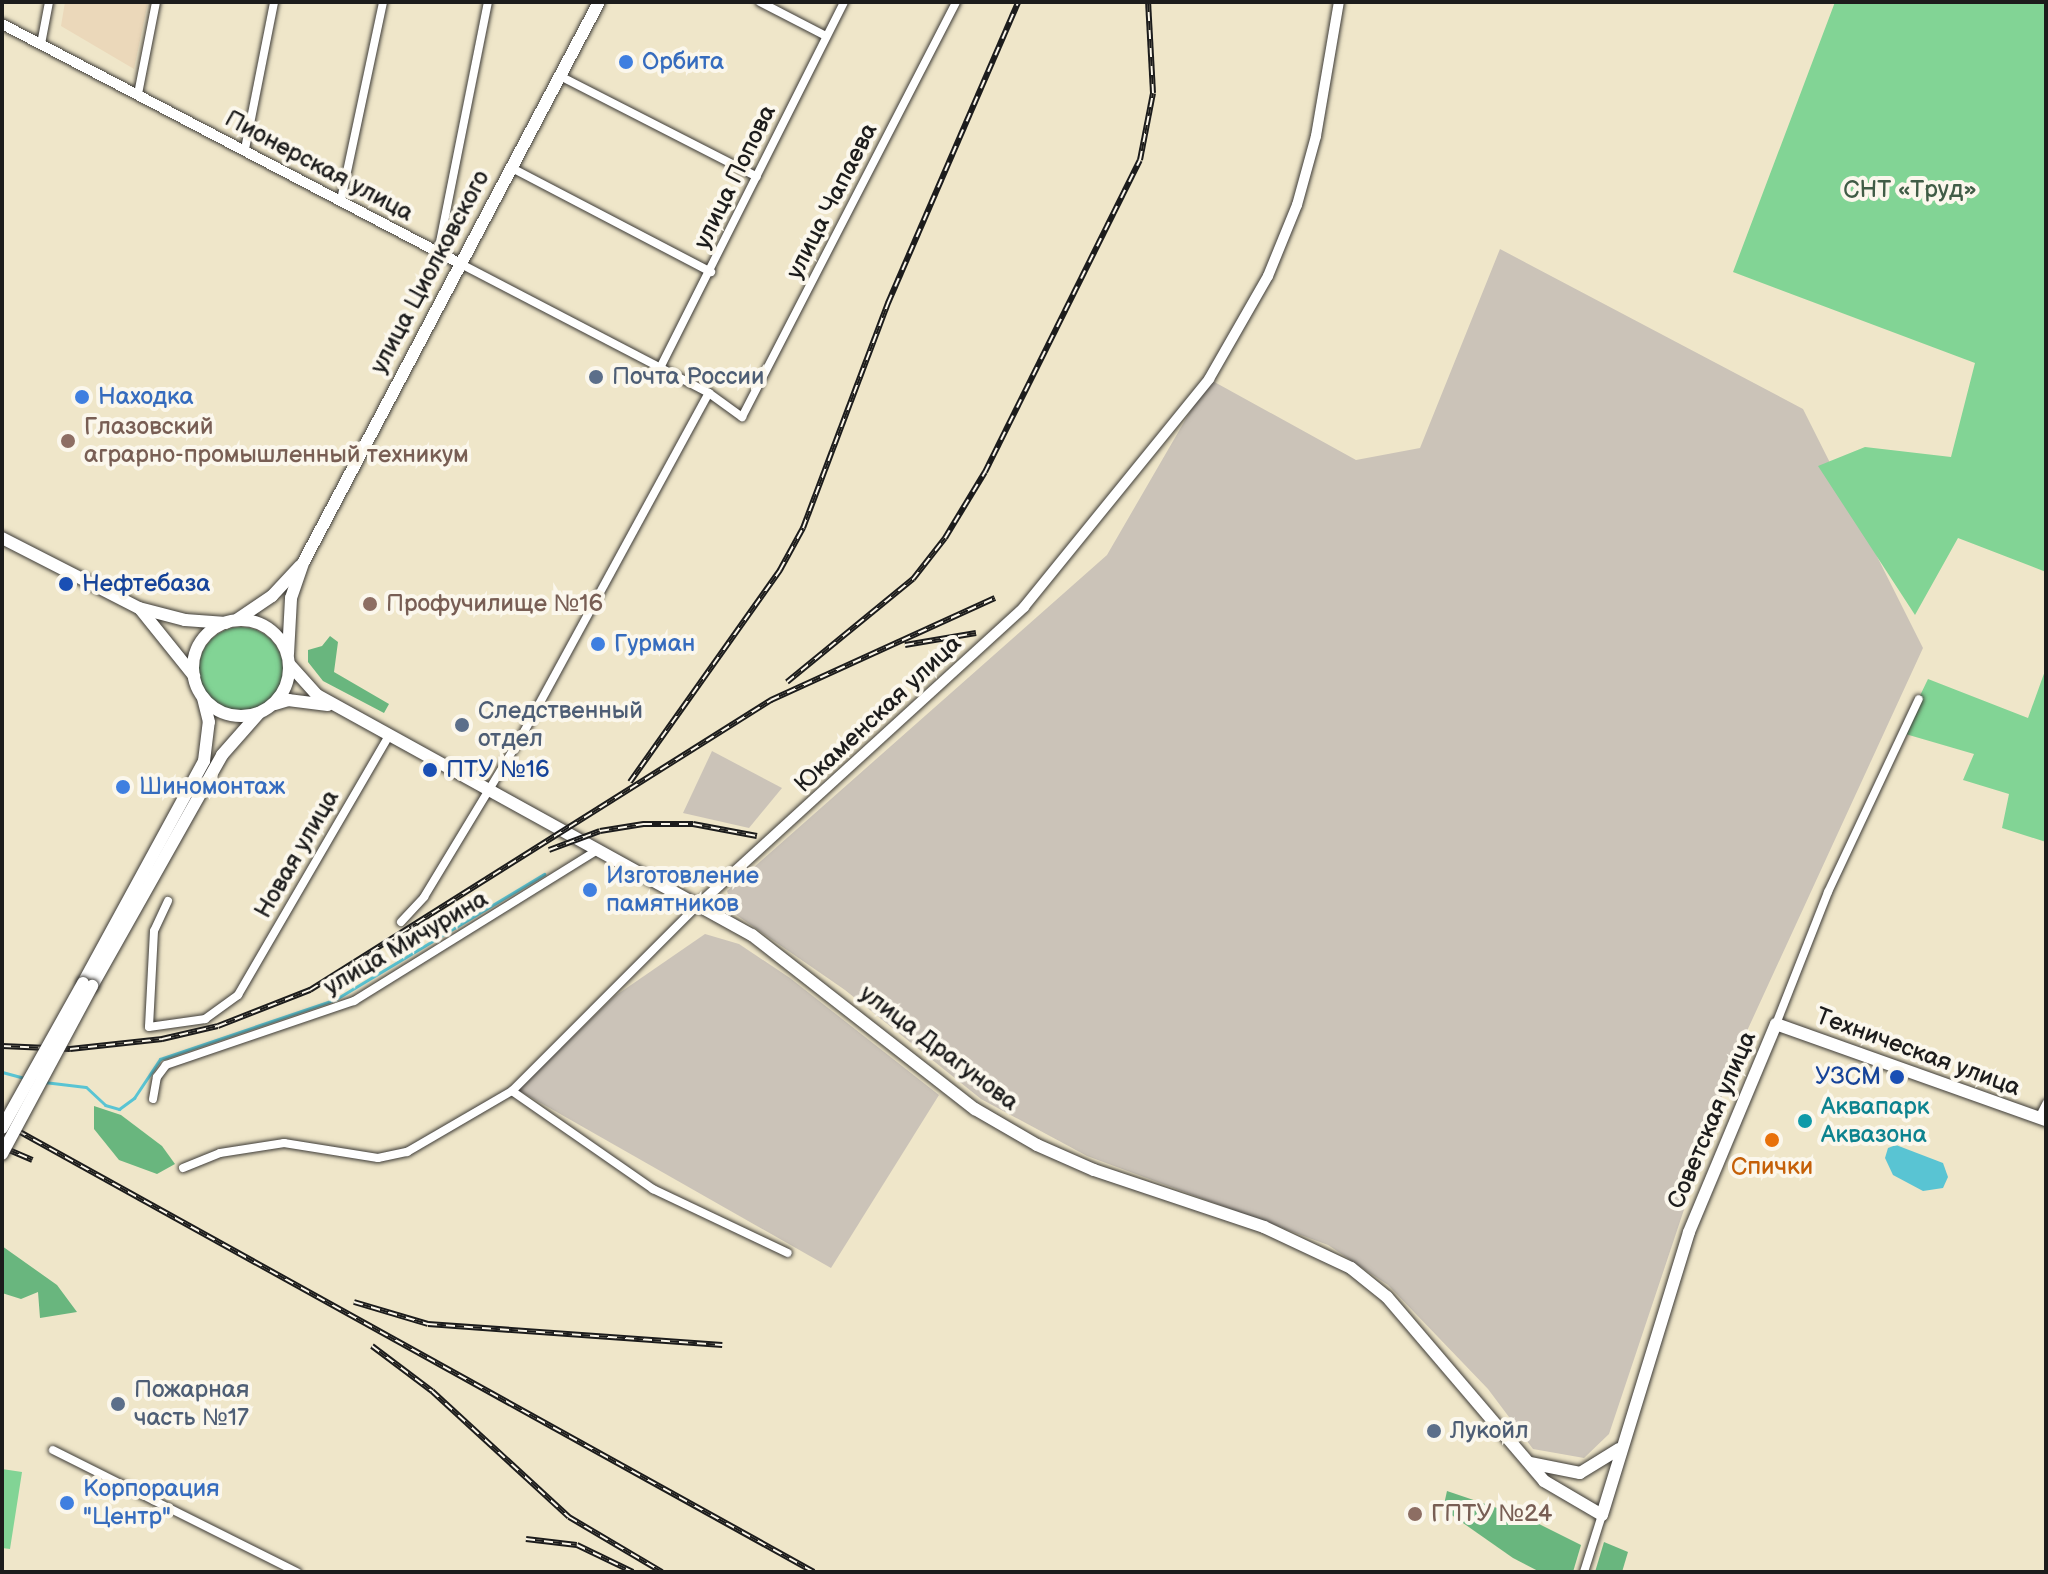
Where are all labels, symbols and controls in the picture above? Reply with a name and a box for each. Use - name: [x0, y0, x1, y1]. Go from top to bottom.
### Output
- place label: Орбита: [642, 48, 724, 76]
- marker: Орбита: [617, 53, 635, 71]
- street label: улица Попова: [688, 100, 782, 254]
- street label: Пионерская улица: [220, 104, 418, 228]
- street label: улица Чапаева: [780, 118, 884, 284]
- street label: улица Циолковского: [364, 165, 496, 379]
- park label: СНТ «Труд»: [1843, 176, 1977, 204]
- place label: Почта России: [612, 363, 764, 391]
- marker: Почта России: [587, 368, 605, 386]
- place label: Находка: [98, 383, 194, 411]
- marker: Находка: [73, 388, 91, 406]
- place label: Глазовский аграрно-промышленный техникум: [84, 413, 469, 469]
- marker: Глазовский аграрно-промышленный техникум: [59, 432, 77, 450]
- place label: Нефтебаза: [82, 570, 210, 598]
- marker: Нефтебаза: [57, 575, 75, 593]
- place label: Профучилище №16: [386, 590, 603, 618]
- marker: Профучилище №16: [361, 595, 379, 613]
- street label: Юкаменская улица: [789, 629, 967, 799]
- place label: Гурман: [614, 630, 695, 658]
- marker: Гурман: [589, 635, 607, 653]
- place label: Следственный отдел: [478, 697, 643, 753]
- marker: Следственный отдел: [453, 716, 471, 734]
- place label: ПТУ №16: [446, 756, 550, 784]
- marker: ПТУ №16: [421, 761, 439, 779]
- place label: Шиномонтаж: [139, 773, 285, 801]
- marker: Шиномонтаж: [114, 778, 132, 796]
- street label: Новая улица: [249, 785, 345, 923]
- place label: Изготовление памятников: [606, 862, 759, 918]
- marker: Изготовление памятников: [581, 881, 599, 899]
- street label: улица Мичурина: [319, 884, 493, 1002]
- street label: улица Драгунова: [854, 979, 1024, 1117]
- street label: Техническая улица: [1812, 1002, 2024, 1102]
- street label: Советская улица: [1662, 1027, 1762, 1213]
- place label: УЗСМ: [1815, 1063, 1881, 1091]
- marker: УЗСМ: [1888, 1068, 1906, 1086]
- place label: Аквапарк Аквазона: [1821, 1093, 1929, 1149]
- marker: Аквапарк Аквазона: [1796, 1112, 1814, 1130]
- marker: Спички: [1763, 1131, 1781, 1149]
- place label: Спички: [1731, 1153, 1813, 1181]
- place label: Пожарная часть №17: [134, 1376, 249, 1432]
- marker: Пожарная часть №17: [109, 1395, 127, 1413]
- place label: Лукойл: [1450, 1417, 1529, 1445]
- marker: Лукойл: [1425, 1422, 1443, 1440]
- place label: Корпорация "Центр": [83, 1475, 220, 1531]
- marker: Корпорация "Центр": [58, 1494, 76, 1512]
- place label: ГПТУ №24: [1431, 1500, 1553, 1528]
- marker: ГПТУ №24: [1406, 1505, 1424, 1523]

